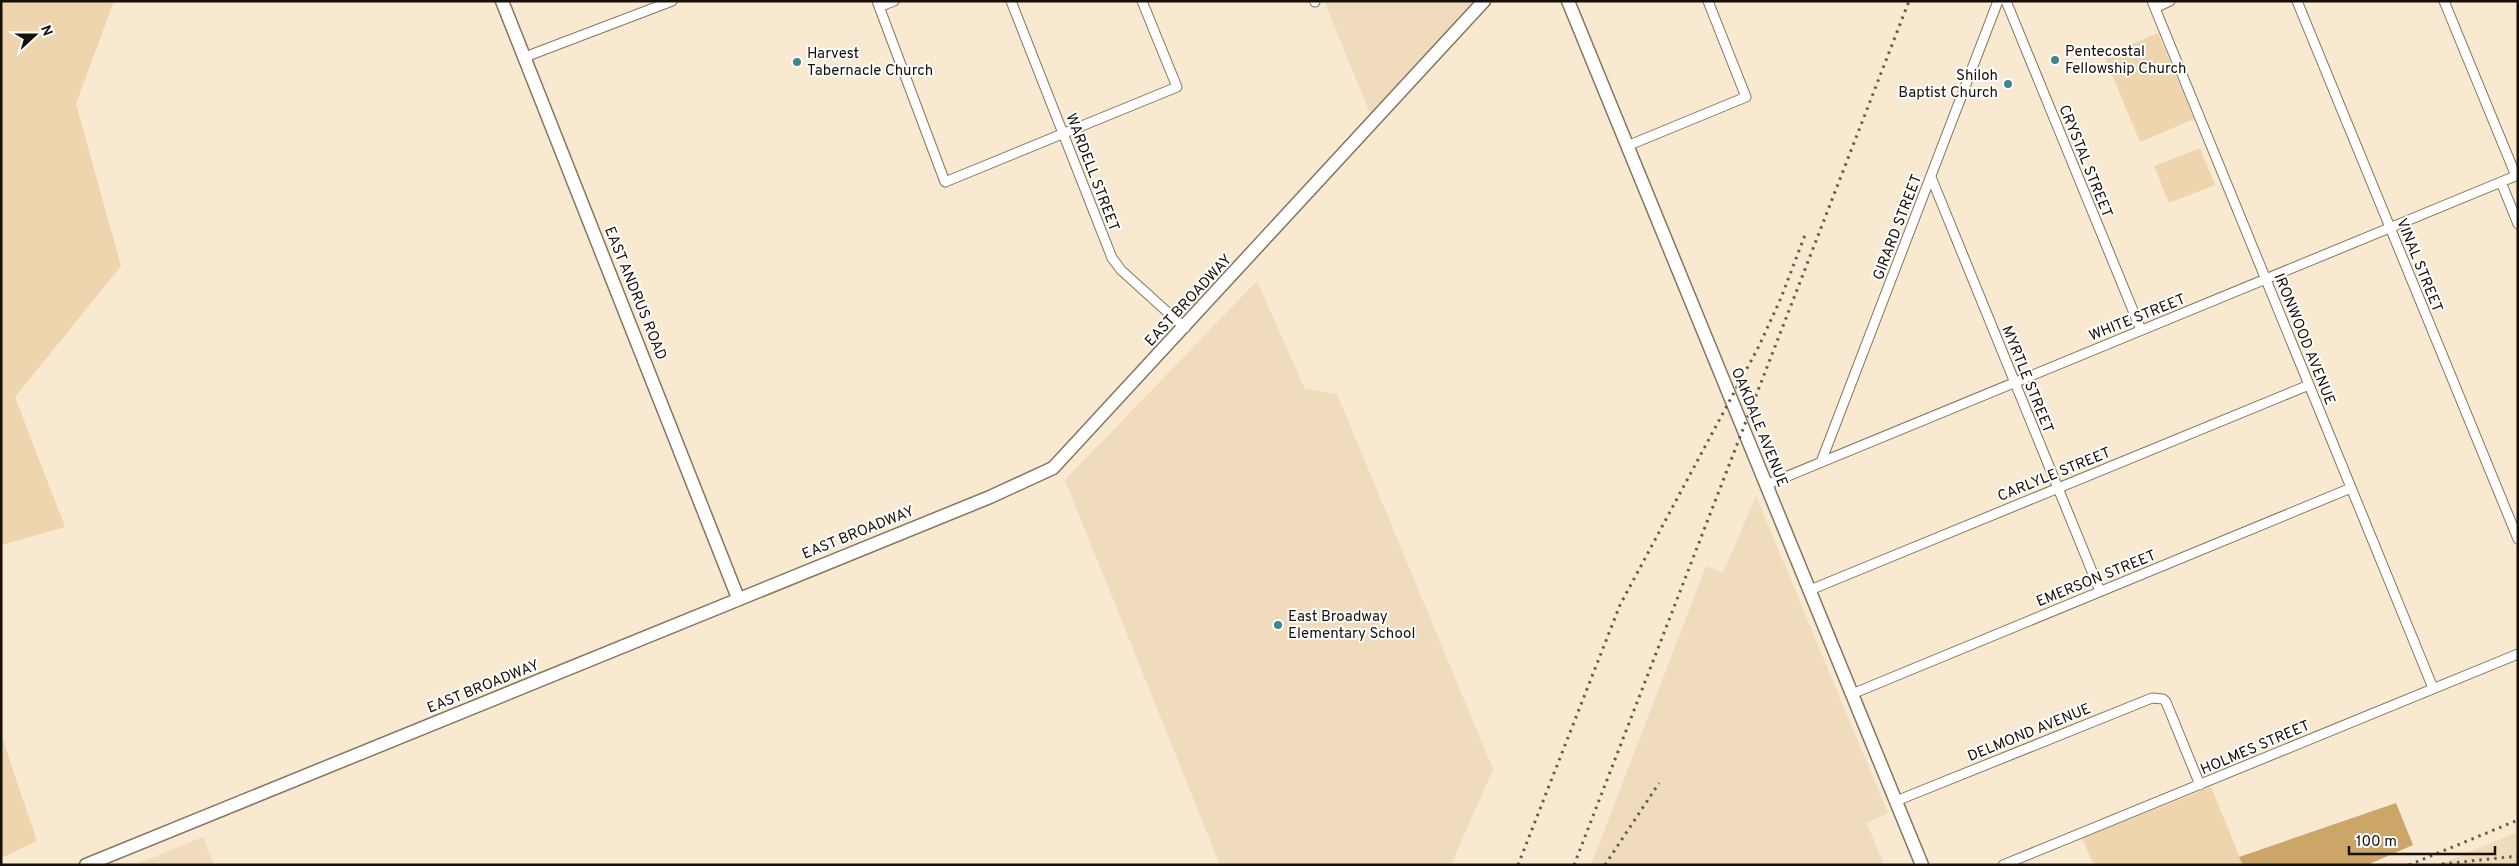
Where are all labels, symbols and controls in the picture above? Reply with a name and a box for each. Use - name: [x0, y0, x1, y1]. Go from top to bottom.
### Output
- north arrow: [10, 10, 60, 60]
- text: N: [36, 23, 55, 39]
- place label: Pentecostal Fellowship Church: [2065, 43, 2186, 79]
- place label: Harvest Tabernacle Church: [807, 45, 933, 81]
- marker: Pentecostal Fellowship Church: [2049, 54, 2061, 66]
- marker: Harvest Tabernacle Church: [791, 56, 803, 68]
- place label: Shiloh Baptist Church: [1898, 67, 1998, 103]
- marker: Shiloh Baptist Church: [2002, 78, 2014, 90]
- street label: CRYSTAL STREET: [2053, 102, 2116, 221]
- street label: WARDELL STREET: [1060, 111, 1123, 234]
- street label: GIRARD STREET: [1870, 172, 1927, 283]
- street label: VINAL STREET: [2391, 216, 2446, 315]
- street label: EAST ANDRUS ROAD: [599, 224, 670, 363]
- street label: EAST BROADWAY: [1141, 251, 1237, 351]
- street label: IRONWOOD AVENUE: [2269, 271, 2339, 408]
- street label: WHITE STREET: [2087, 290, 2189, 346]
- street label: MYRTLE STREET: [1996, 323, 2057, 436]
- street label: OAKDALE AVENUE: [1726, 365, 1791, 490]
- street label: CARLYLE STREET: [1995, 444, 2114, 507]
- street label: EAST BROADWAY: [800, 502, 918, 565]
- street label: EMERSON STREET: [2034, 547, 2159, 612]
- place label: East Broadway Elementary School: [1288, 608, 1415, 644]
- marker: East Broadway Elementary School: [1272, 619, 1284, 631]
- street label: EAST BROADWAY: [425, 656, 543, 719]
- street label: DELMOND AVENUE: [1965, 700, 2094, 767]
- street label: HOLMES STREET: [2198, 717, 2313, 780]
- scale bar: [2349, 824, 2495, 856]
- text: 100 m: [2356, 833, 2397, 852]

